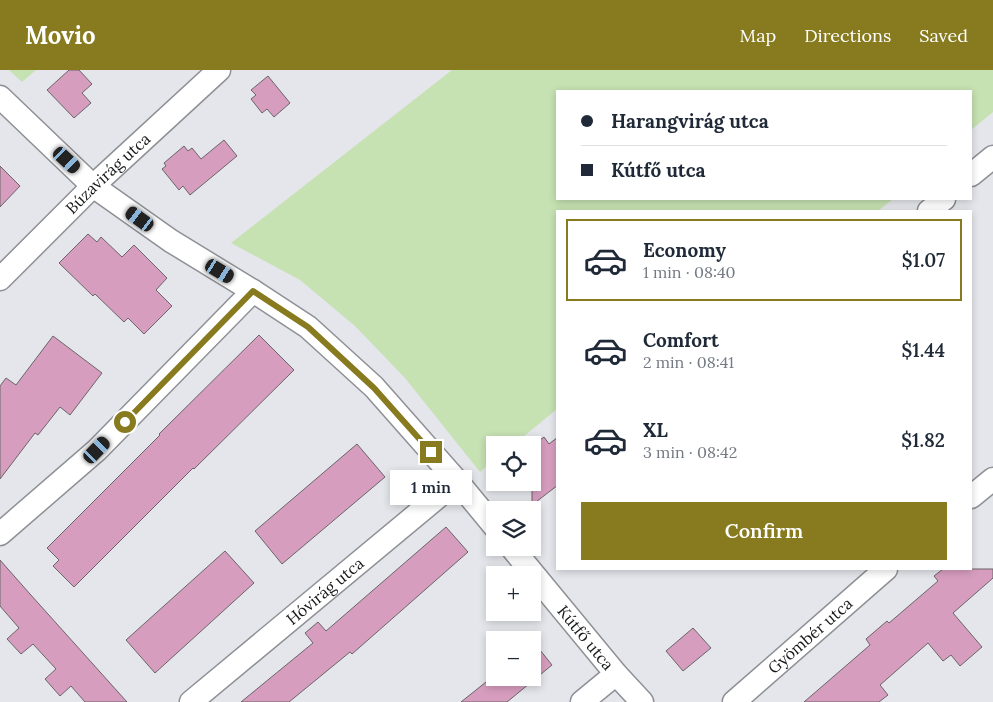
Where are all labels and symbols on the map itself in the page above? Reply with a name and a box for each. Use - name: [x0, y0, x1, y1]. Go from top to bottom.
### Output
- street label: Búzavirág utca: [61, 129, 154, 218]
- car: [50, 144, 83, 176]
- car: [123, 204, 156, 234]
- car: [203, 257, 236, 285]
- route start: [114, 411, 136, 433]
- car: [81, 434, 112, 466]
- route end: [420, 441, 442, 463]
- callout: 1 min: [390, 470, 472, 504]
- street label: Hóvirág utca: [282, 553, 368, 629]
- street label: Gyömbér utca: [764, 593, 856, 678]
- street label: Kútfő utca: [553, 601, 618, 674]

